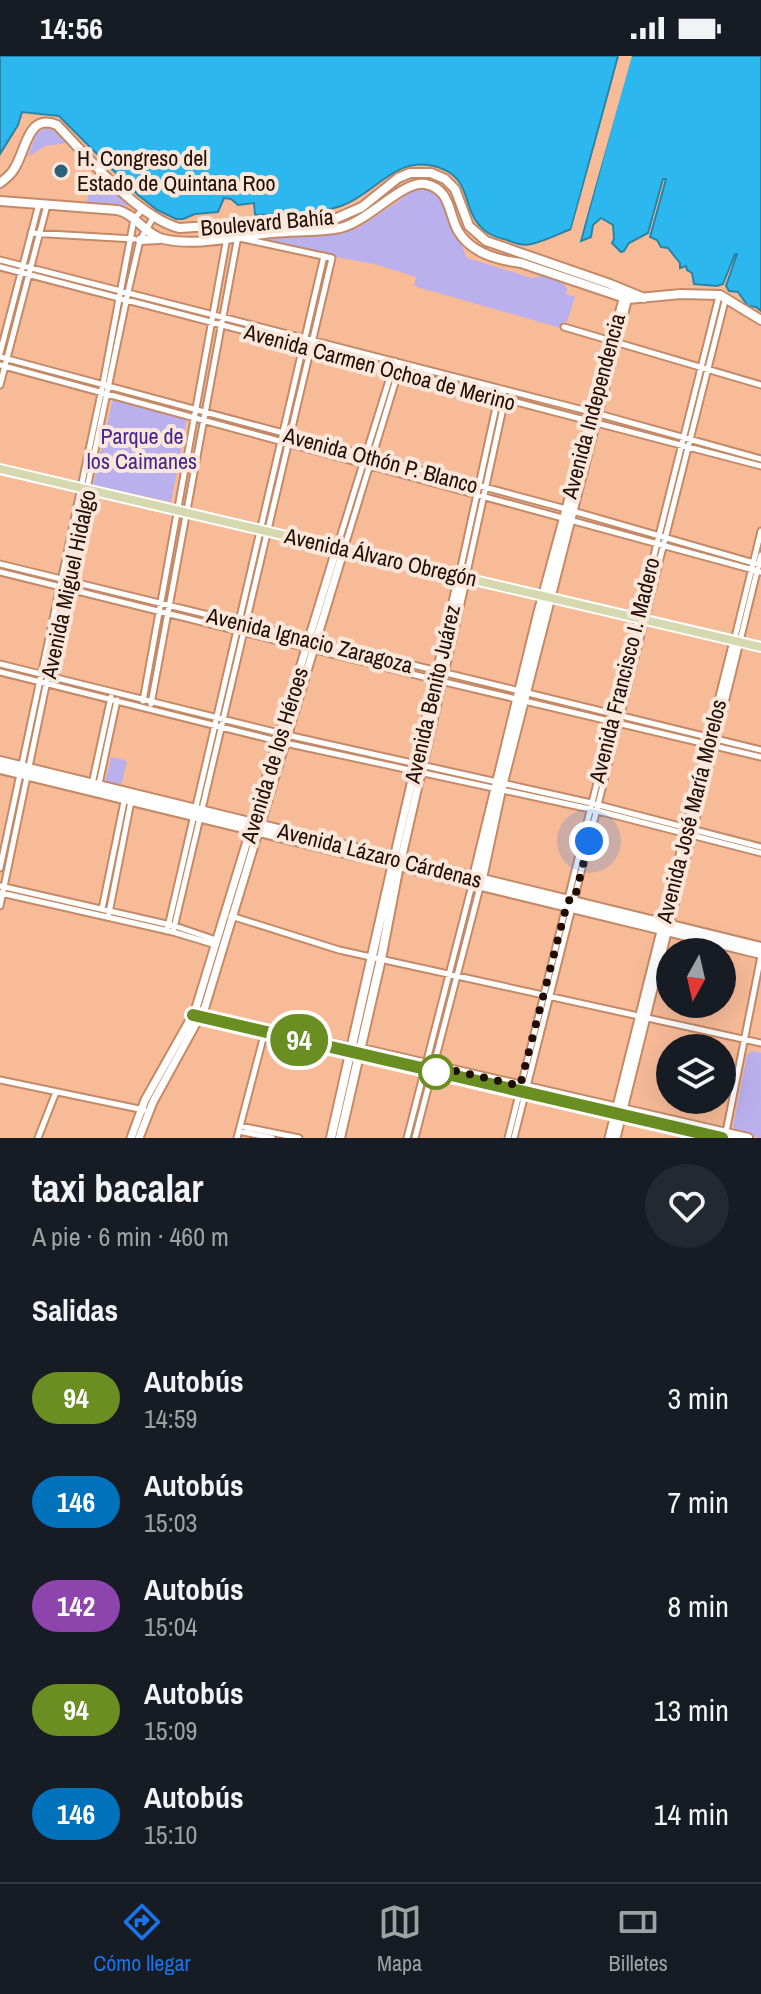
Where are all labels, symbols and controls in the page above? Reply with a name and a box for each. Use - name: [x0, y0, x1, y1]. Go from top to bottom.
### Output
- text: 14:56: [40, 8, 103, 48]
- place label: H. Congreso del Estado de Quintana Roo: [77, 143, 276, 198]
- marker: H. Congreso del Estado de Quintana Roo: [52, 162, 70, 180]
- street label: Boulevard Bahía: [199, 201, 335, 243]
- street label: Avenida Independencia: [554, 310, 632, 503]
- street label: Avenida Carmen Ochoa de Merino: [240, 316, 519, 418]
- street label: Avenida Othón P. Blanco: [280, 419, 481, 500]
- park label: Parque de los Caimanes: [87, 421, 197, 476]
- street label: Avenida Miguel Hidalgo: [33, 487, 103, 682]
- street label: Avenida Álvaro Obregón: [281, 520, 480, 594]
- street label: Avenida Francisco I. Madero: [581, 554, 667, 787]
- street label: Avenida Ignacio Zaragoza: [203, 600, 416, 680]
- street label: Avenida Benito Juárez: [397, 602, 467, 787]
- street label: Avenida de los Héroes: [233, 663, 315, 847]
- street label: Avenida José María Morelos: [648, 696, 733, 927]
- street label: Avenida Lázaro Cárdenas: [274, 815, 485, 895]
- your location: [569, 821, 609, 861]
- north arrow: [656, 938, 736, 1018]
- map controls: [656, 938, 736, 1114]
- line badge: 94: [263, 1014, 335, 1066]
- text: 94: [286, 1021, 312, 1059]
- button: layers: [656, 1034, 736, 1114]
- unlabelled marker: [419, 1055, 453, 1089]
- text: taxi bacalar: [32, 1163, 204, 1214]
- button: heart: [645, 1164, 729, 1248]
- text: A pie · 6 min · 460 m: [32, 1219, 229, 1254]
- text: Salidas: [32, 1290, 118, 1330]
- text: Autobús: [144, 1361, 244, 1401]
- text: 3 min: [667, 1378, 729, 1418]
- text: 94: [63, 1379, 89, 1417]
- text: 14:59: [144, 1401, 197, 1436]
- text: Autobús: [144, 1465, 244, 1505]
- text: 7 min: [667, 1482, 729, 1522]
- text: 146: [57, 1483, 95, 1521]
- text: 15:03: [144, 1505, 197, 1540]
- text: Autobús: [144, 1569, 244, 1609]
- text: 8 min: [667, 1586, 729, 1626]
- text: 142: [57, 1587, 95, 1625]
- text: 15:04: [144, 1609, 197, 1644]
- text: Autobús: [144, 1673, 244, 1713]
- text: 13 min: [654, 1690, 729, 1730]
- text: 94: [63, 1691, 89, 1729]
- text: 15:09: [144, 1713, 197, 1748]
- text: Autobús: [144, 1777, 244, 1817]
- text: 14 min: [654, 1794, 729, 1834]
- text: 146: [57, 1795, 95, 1833]
- text: 15:10: [144, 1817, 197, 1852]
- tab: Cómo llegar: [93, 1900, 190, 1978]
- tab: Mapa: [377, 1900, 422, 1978]
- tab: Billetes: [609, 1900, 668, 1978]

